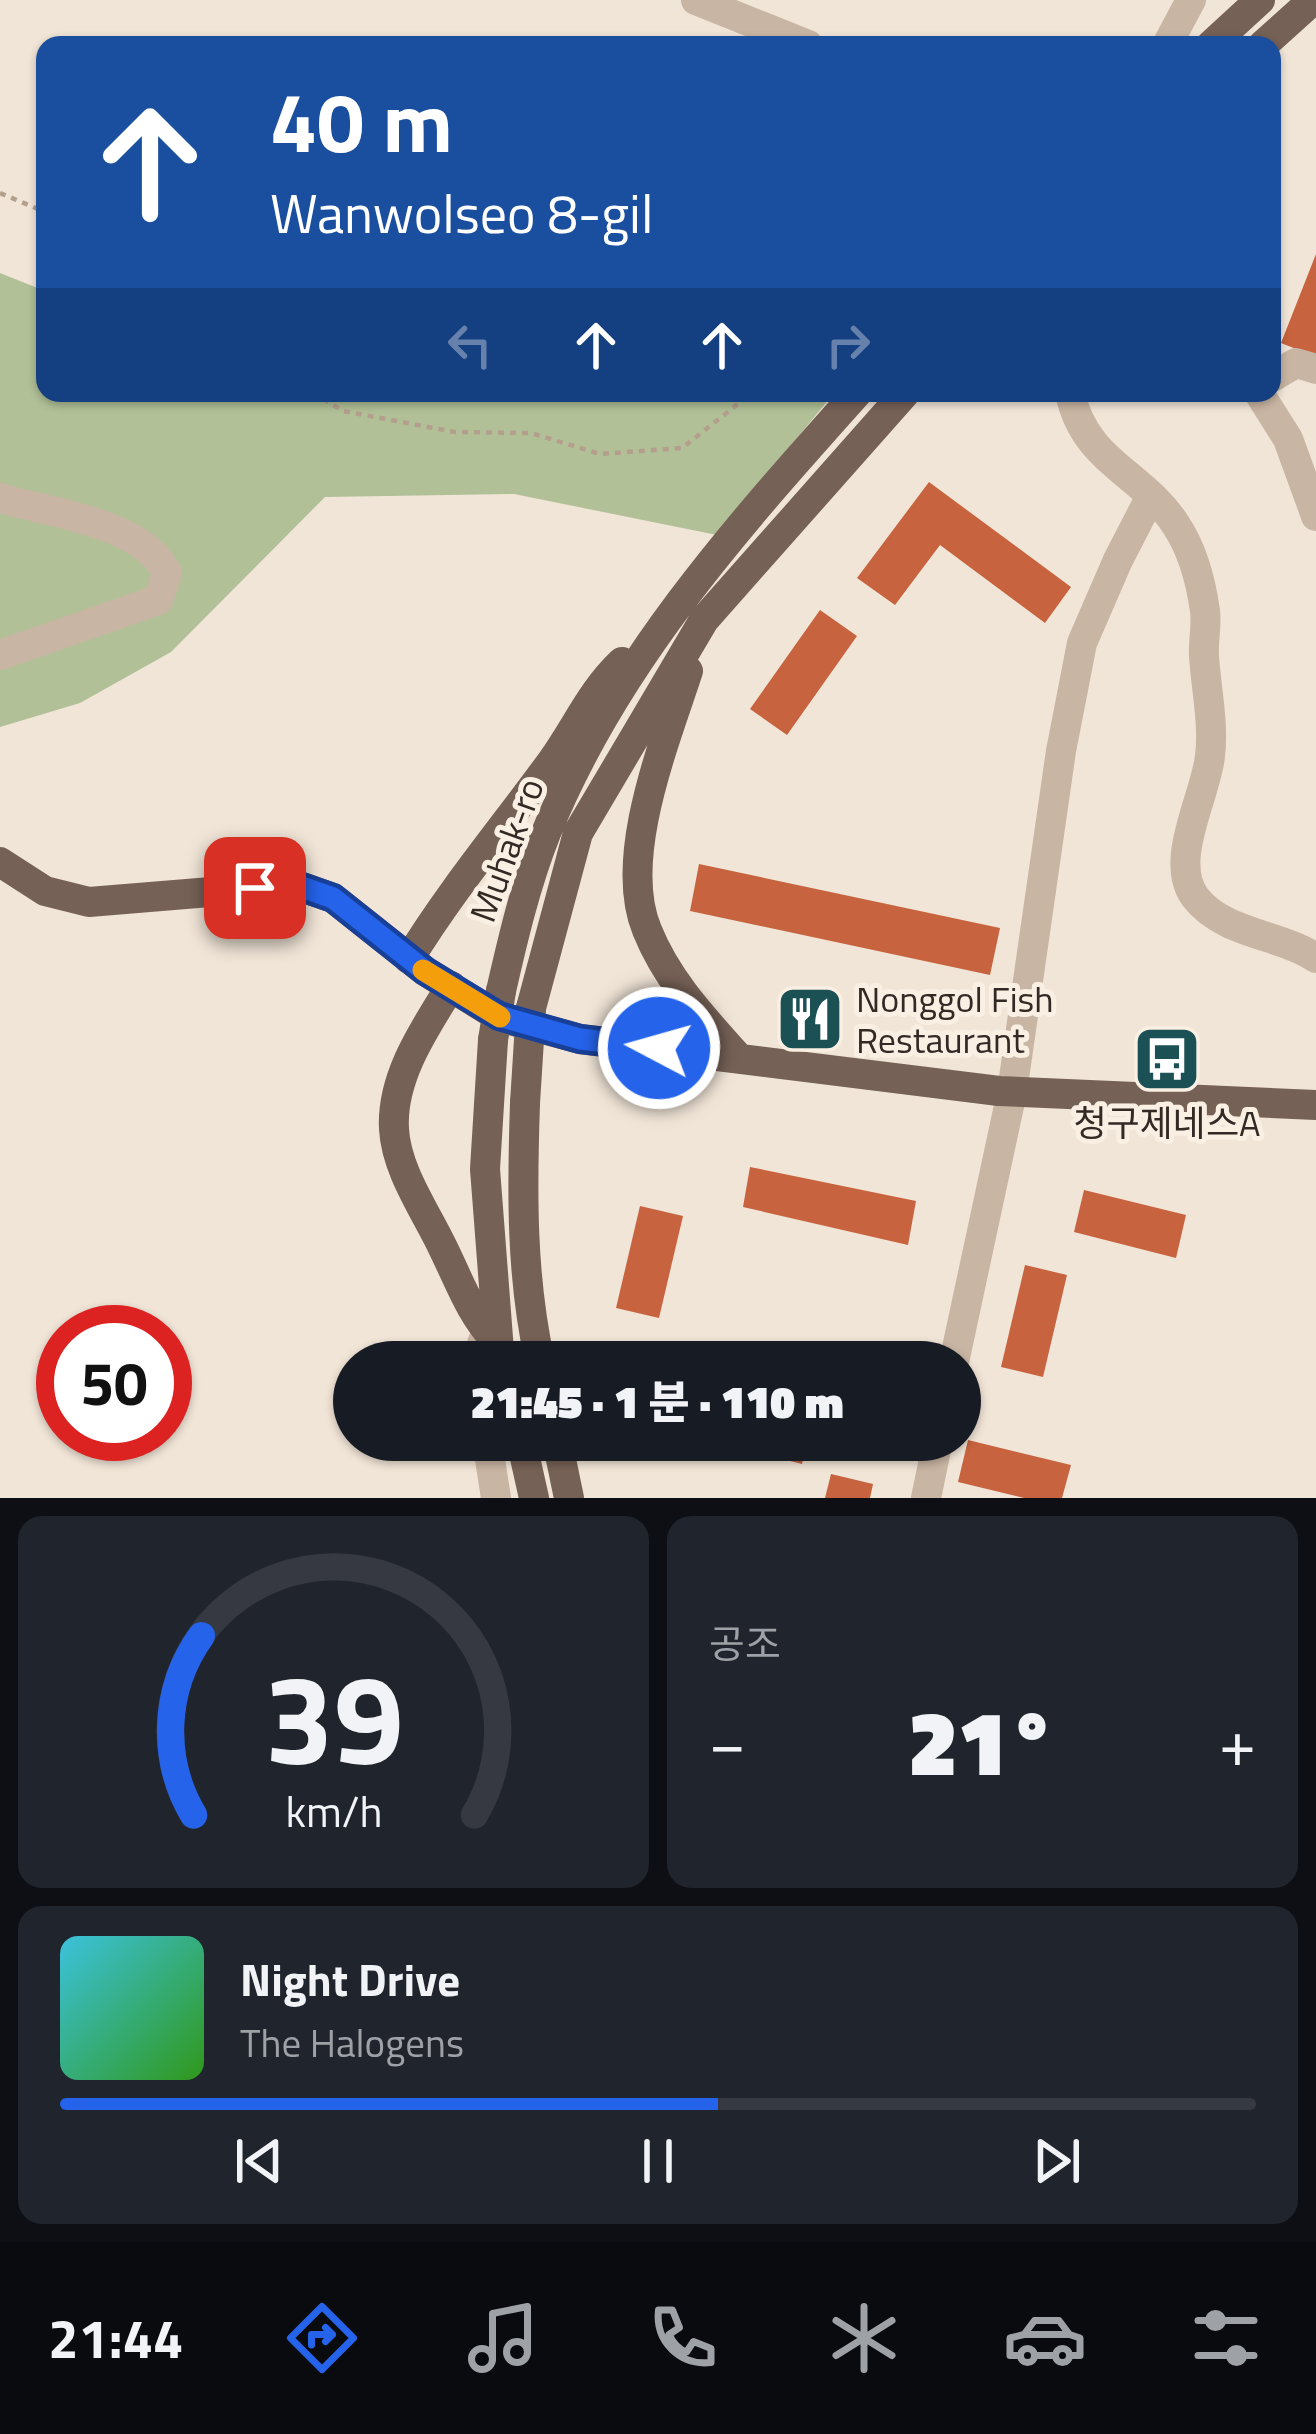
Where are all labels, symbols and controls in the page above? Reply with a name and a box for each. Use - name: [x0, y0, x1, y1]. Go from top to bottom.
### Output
- text: 40 m: [270, 57, 453, 185]
- icon: ahead: [72, 84, 228, 240]
- text: Wanwolseo 8-gil: [270, 172, 653, 254]
- icon: left: [437, 312, 503, 378]
- icon: ahead: [563, 312, 629, 378]
- icon: ahead: [689, 312, 755, 378]
- icon: right: [815, 312, 881, 378]
- street label: Muhak-ro: [455, 770, 557, 930]
- pin: [204, 837, 306, 939]
- icon: arrive: [222, 855, 288, 921]
- place label: Nonggol Fish Restaurant: [856, 971, 1054, 1067]
- restaurant icon: Nonggol Fish Restaurant: [775, 984, 845, 1054]
- position arrow: [596, 985, 722, 1111]
- bus stop icon: 청구제네스A: [1132, 1024, 1202, 1094]
- place label: 청구제네스A: [1073, 1095, 1261, 1150]
- speed limit sign: 50: [36, 1305, 192, 1461]
- text: 21:45 · 1 분 · 110 m: [470, 1367, 844, 1435]
- text: 공조: [709, 1614, 781, 1673]
- text: 39: [264, 1623, 403, 1812]
- text: 21°: [908, 1673, 1057, 1810]
- text: −: [709, 1691, 746, 1792]
- text: +: [1219, 1691, 1256, 1792]
- text: km/h: [285, 1778, 382, 1844]
- text: Night Drive: [240, 1945, 460, 2013]
- text: The Halogens: [240, 2013, 464, 2072]
- icon: previous: [226, 2128, 292, 2194]
- icon: pause: [625, 2128, 691, 2194]
- icon: next: [1024, 2128, 1090, 2194]
- icon: directions: [280, 2296, 364, 2380]
- icon: music: [461, 2296, 545, 2380]
- icon: phone: [641, 2296, 725, 2380]
- icon: climate: [822, 2296, 906, 2380]
- icon: car: [1003, 2296, 1087, 2380]
- icon: filters: [1184, 2296, 1268, 2380]
- text: 21:44: [48, 2297, 183, 2379]

